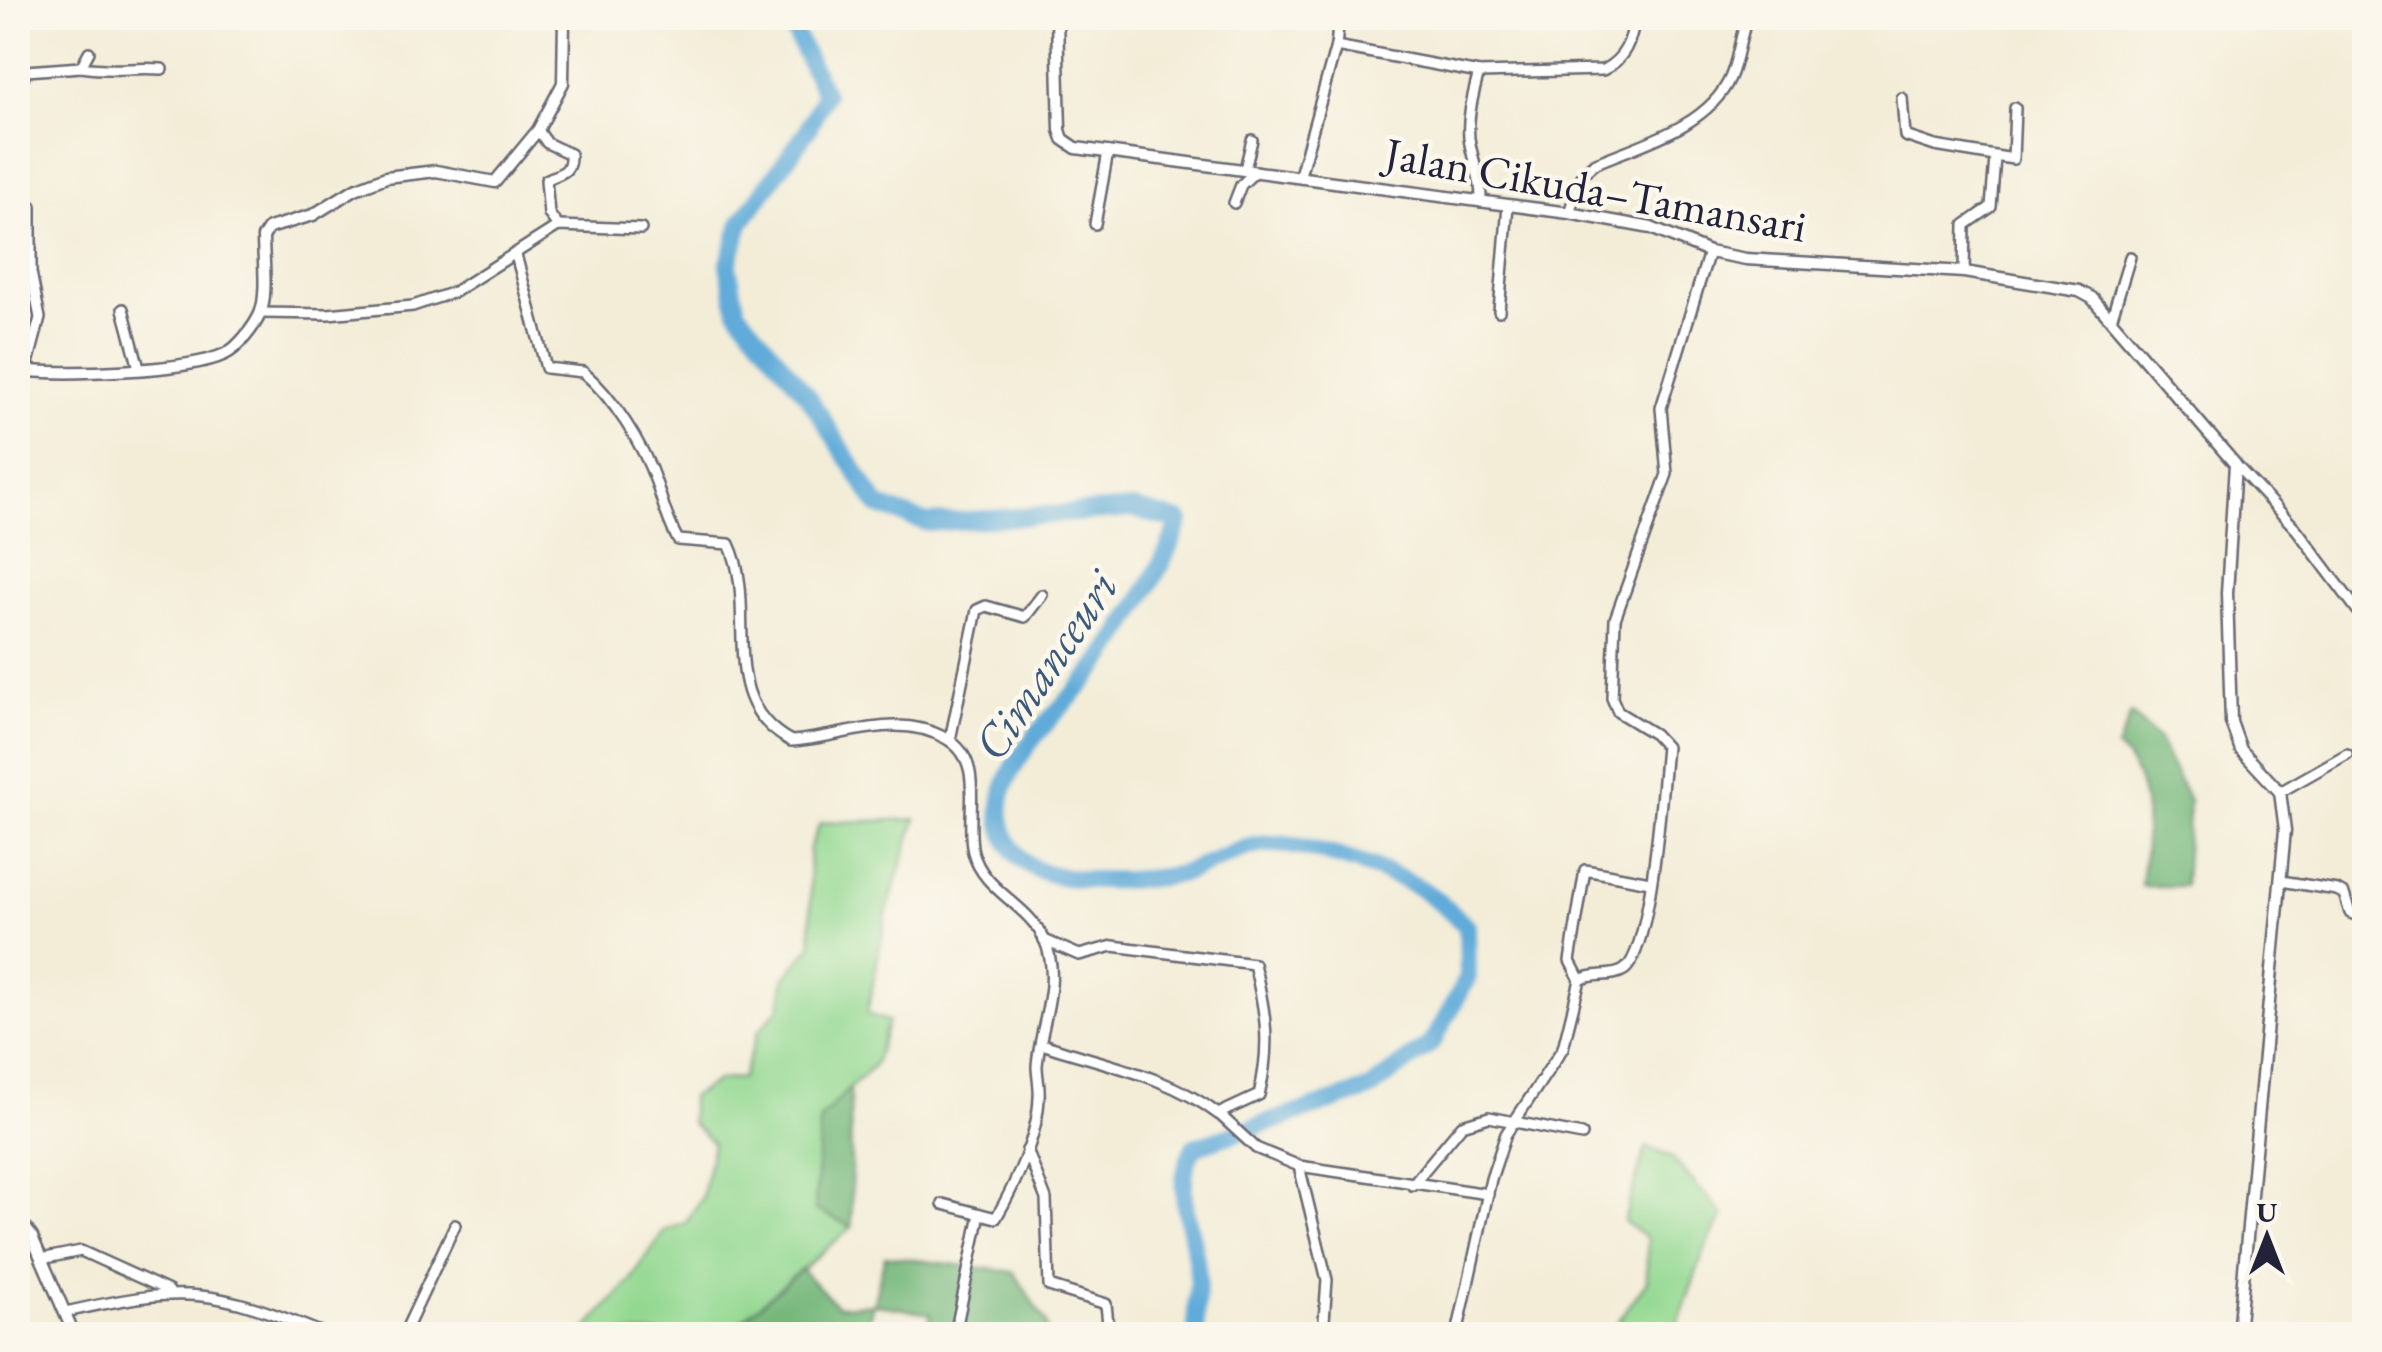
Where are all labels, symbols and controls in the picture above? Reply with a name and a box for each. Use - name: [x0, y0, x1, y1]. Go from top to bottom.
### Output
- street label: Jalan Cikuda–Tamansari: [1377, 123, 1811, 255]
- water label: Cimanceuri: [959, 557, 1132, 772]
- north arrow: [2217, 1187, 2317, 1287]
- text: U: [2257, 1194, 2278, 1230]

